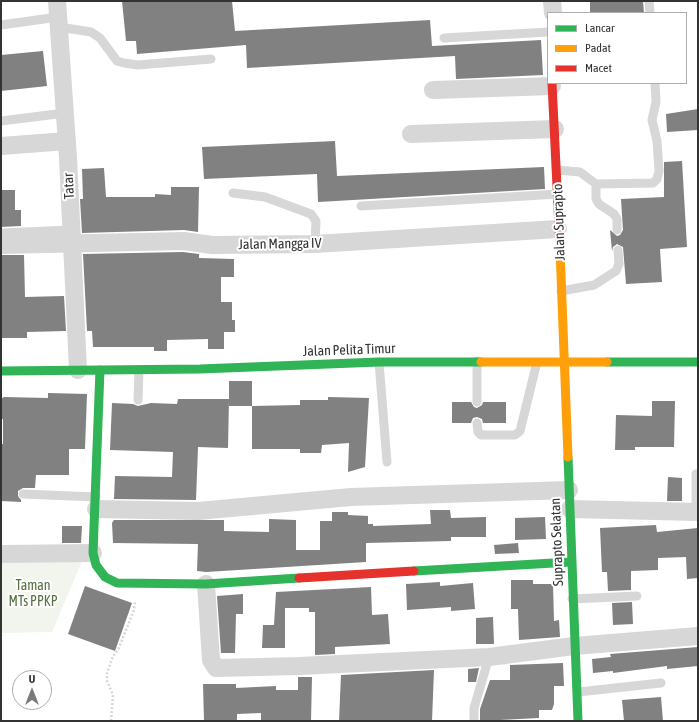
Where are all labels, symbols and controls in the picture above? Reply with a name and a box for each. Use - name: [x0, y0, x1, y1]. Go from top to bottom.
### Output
- legend: [547, 12, 687, 84]
- text: Lancar: [585, 21, 615, 35]
- text: Padat: [585, 41, 611, 55]
- text: Macet: [585, 61, 612, 75]
- street label: Tatar: [60, 172, 78, 200]
- street label: Jalan Suprapto: [549, 183, 569, 261]
- street label: Jalan Mangga IV: [238, 235, 322, 253]
- street label: Jalan Pelita Timur: [303, 340, 395, 360]
- street label: Suprapto Selatan: [547, 498, 567, 586]
- park label: Taman MTs PPKP: [9, 578, 57, 610]
- north arrow: [12, 670, 52, 710]
- text: U: [29, 673, 35, 685]

